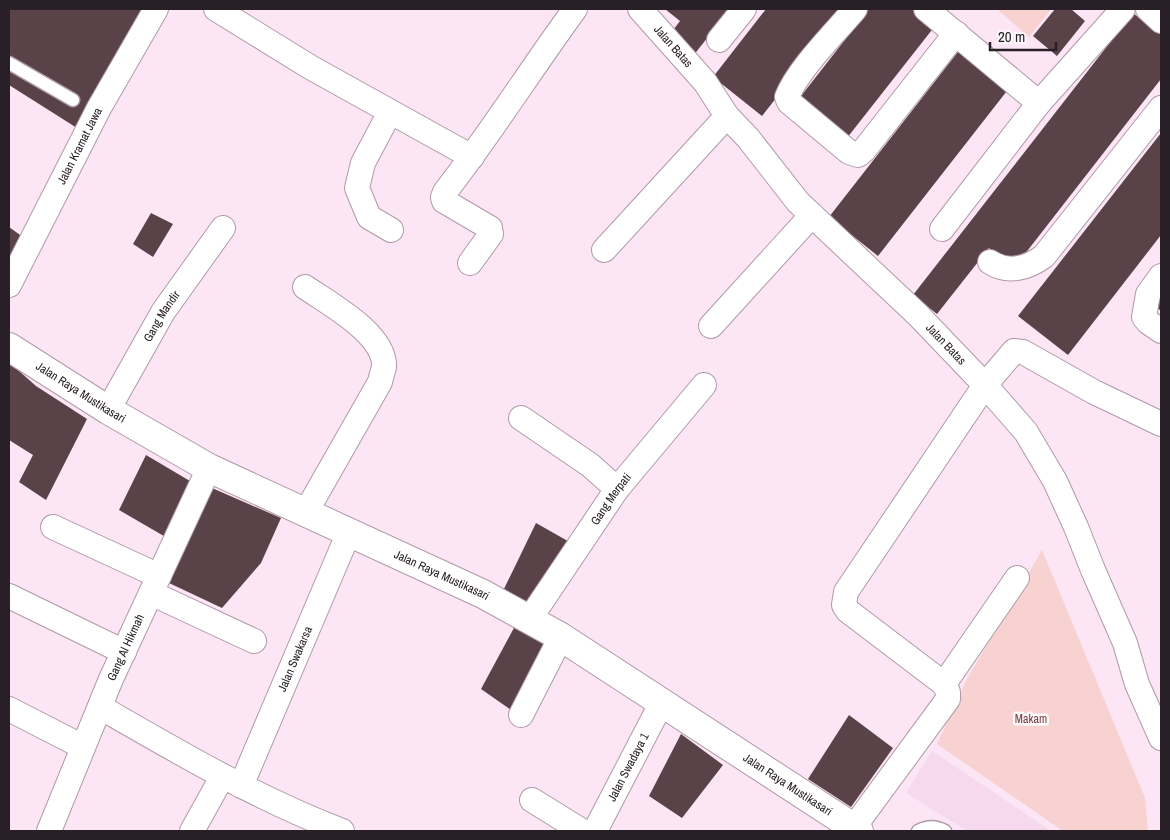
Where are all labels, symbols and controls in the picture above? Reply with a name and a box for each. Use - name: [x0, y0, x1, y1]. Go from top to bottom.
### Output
- scale bar: [990, 20, 1056, 52]
- street label: Jalan Batas: [650, 22, 696, 71]
- text: 20 m: [998, 26, 1025, 47]
- street label: Jalan Kramat Jawa: [54, 104, 106, 187]
- street label: Gang Mandir: [140, 287, 184, 345]
- street label: Jalan Batas: [922, 320, 970, 368]
- street label: Jalan Raya Mustikasari: [33, 358, 129, 426]
- street label: Gang Merpati: [587, 470, 635, 528]
- street label: Jalan Raya Mustikasari: [392, 546, 492, 604]
- street label: Gang Al Hikmah: [103, 611, 148, 683]
- street label: Jalan Swakarsa: [274, 623, 316, 694]
- park label: Makam: [1015, 711, 1047, 727]
- street label: Jalan Swadaya 1: [604, 730, 653, 804]
- street label: Jalan Raya Mustikasari: [740, 750, 835, 819]

